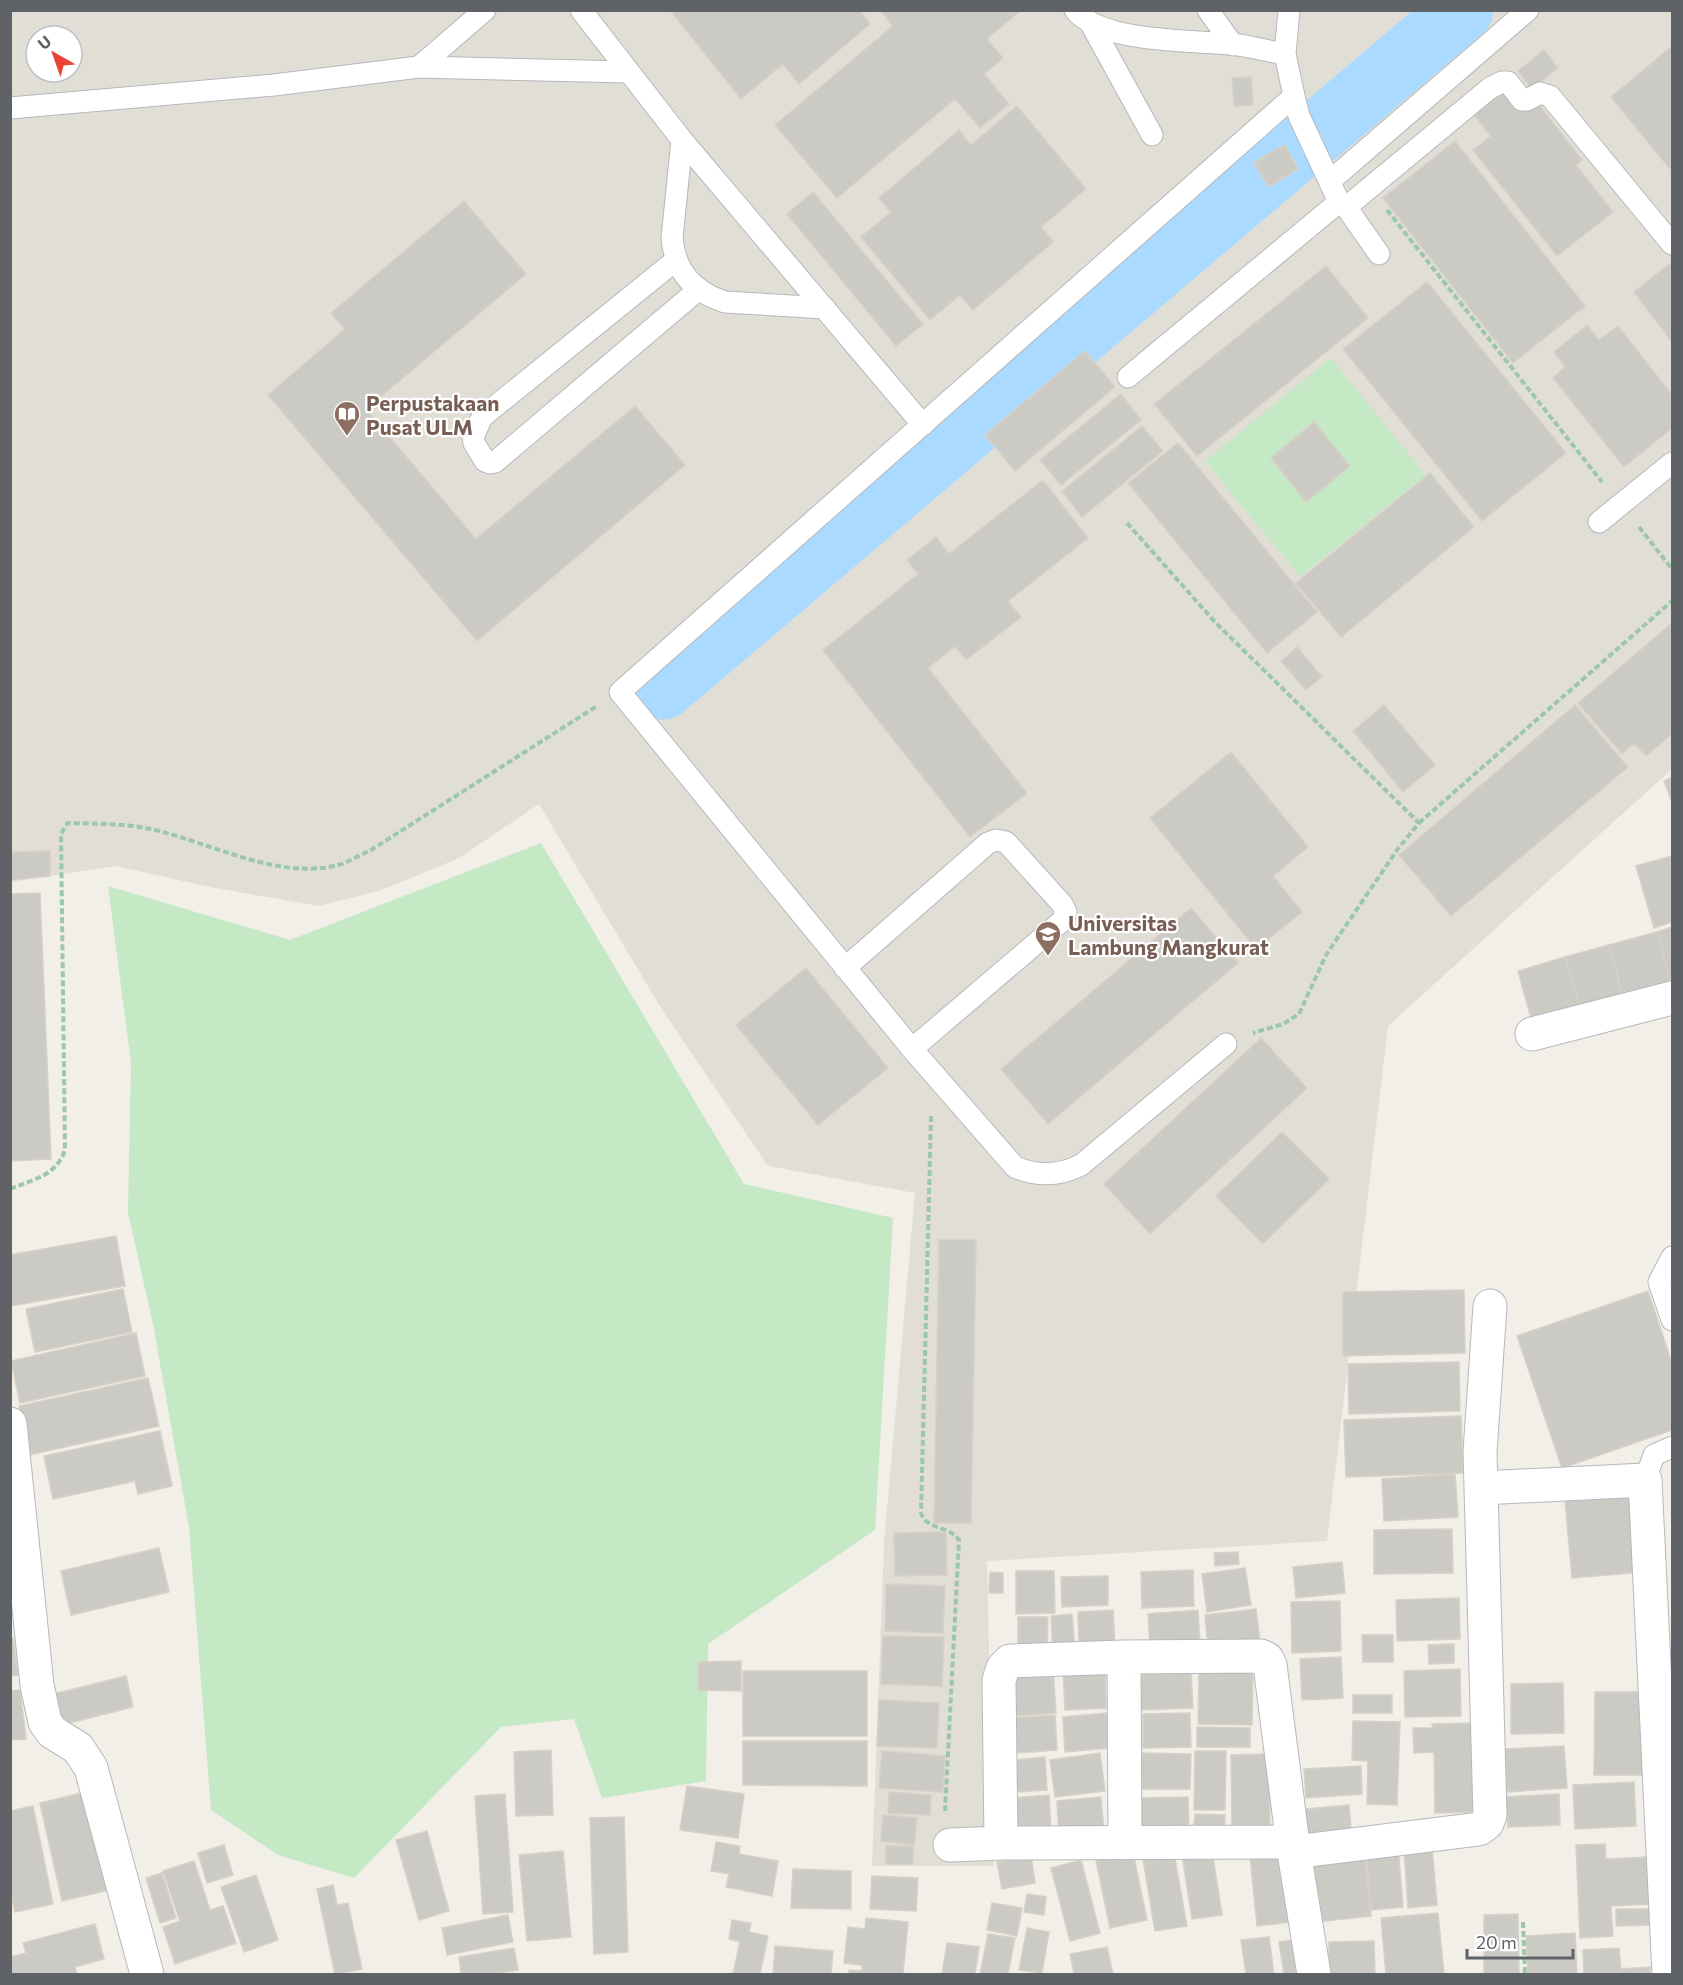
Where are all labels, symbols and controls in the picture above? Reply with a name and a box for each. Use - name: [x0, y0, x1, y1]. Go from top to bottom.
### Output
- north arrow: [24, 24, 84, 84]
- text: U: [33, 31, 55, 53]
- place label: Perpustakaan Pusat ULM: [366, 390, 499, 439]
- library icon: Perpustakaan Pusat ULM: [332, 399, 362, 437]
- place label: Universitas Lambung Mangkurat: [1068, 910, 1269, 959]
- school or university icon: Universitas Lambung Mangkurat: [1033, 919, 1063, 957]
- scale bar: [1467, 1922, 1574, 1960]
- text: 20 m: [1476, 1931, 1517, 1953]

